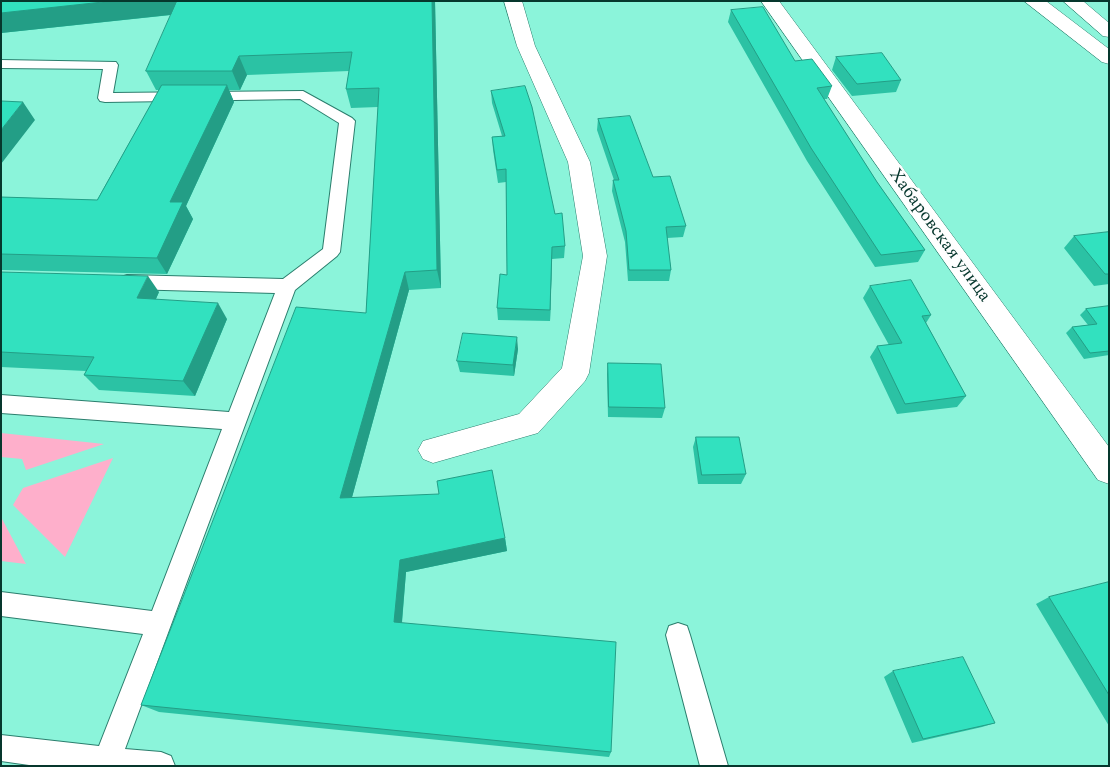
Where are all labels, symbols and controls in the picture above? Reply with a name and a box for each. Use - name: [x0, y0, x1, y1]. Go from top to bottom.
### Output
- street label: Хабаровская улица: [883, 165, 995, 307]

